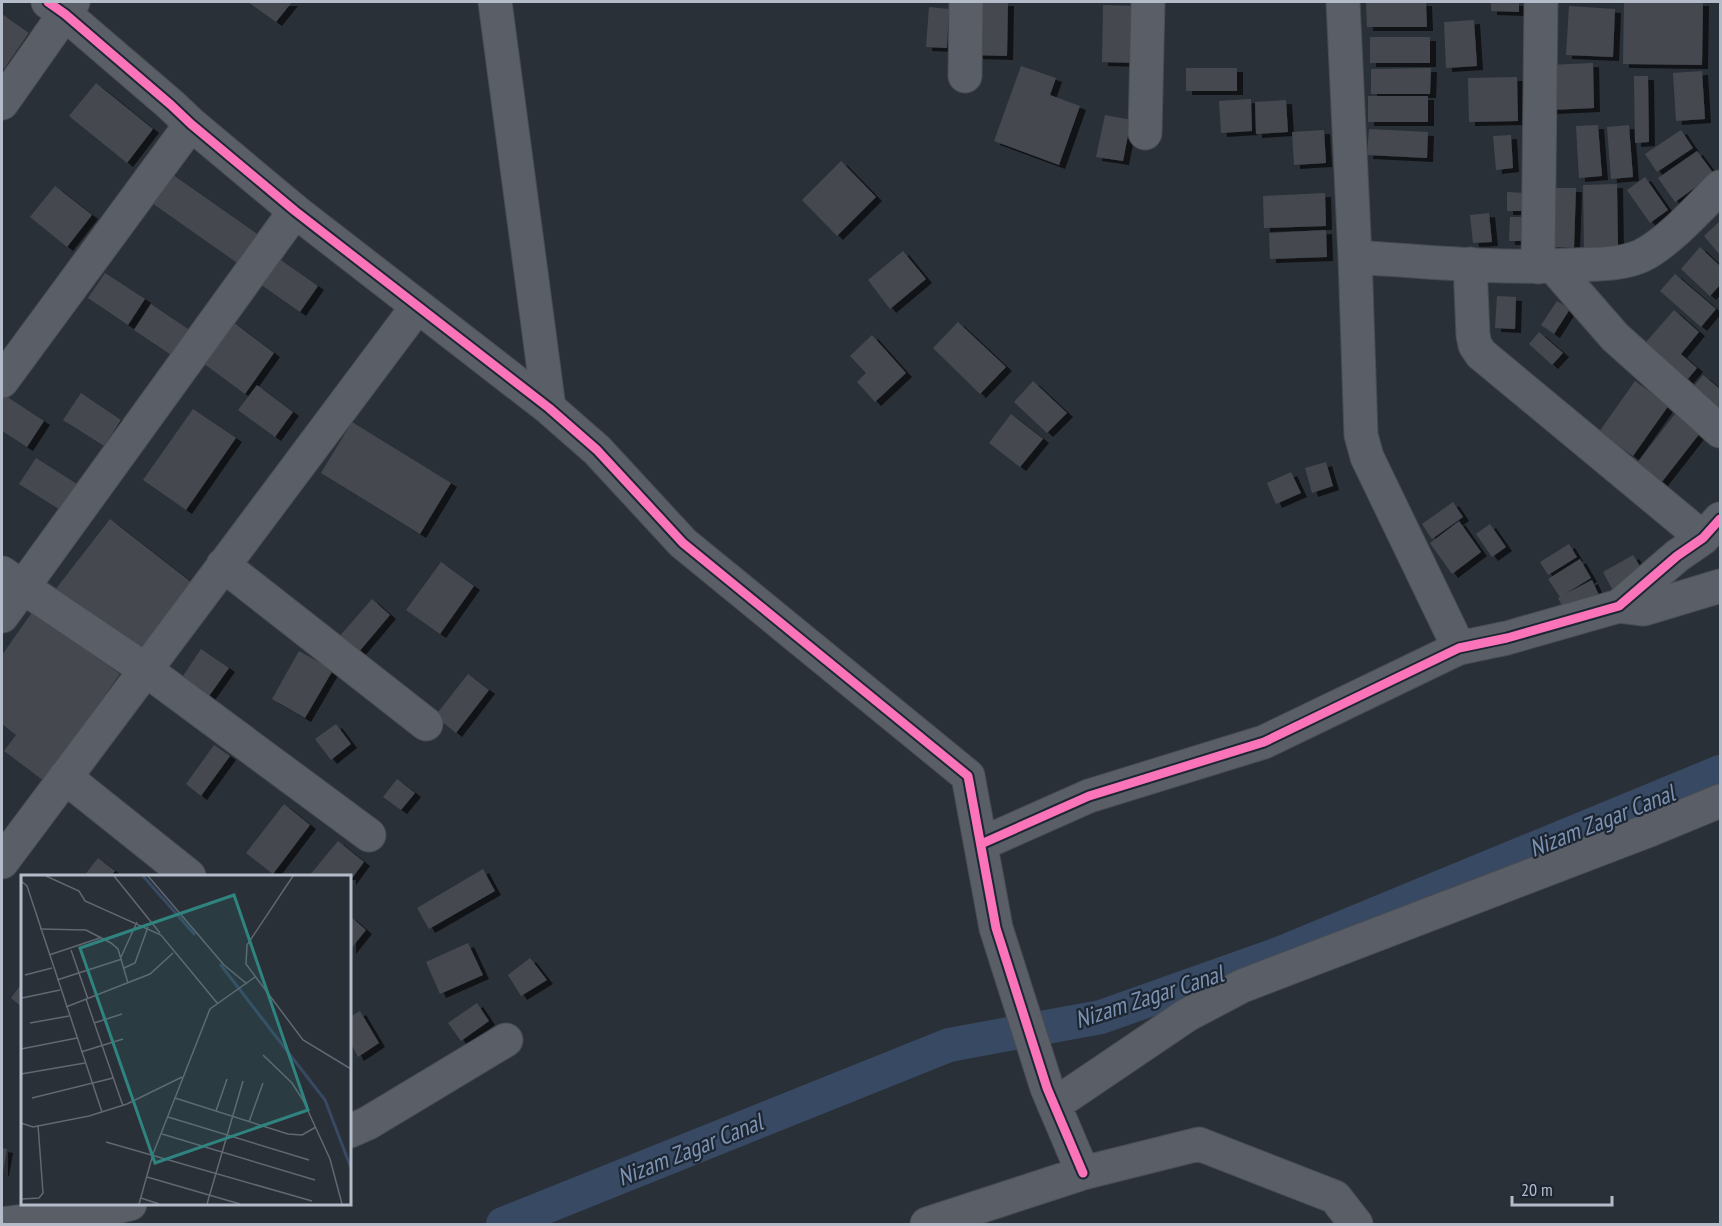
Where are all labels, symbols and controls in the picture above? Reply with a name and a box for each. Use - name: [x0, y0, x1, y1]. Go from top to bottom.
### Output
- water label: Nizam Zagar Canal: [1525, 776, 1681, 864]
- inset map: [21, 875, 351, 1205]
- water label: Nizam Zagar Canal: [1071, 957, 1229, 1035]
- water label: Nizam Zagar Canal: [613, 1105, 769, 1193]
- scale bar: [1512, 1169, 1612, 1207]
- text: 20 m: [1521, 1178, 1553, 1201]

